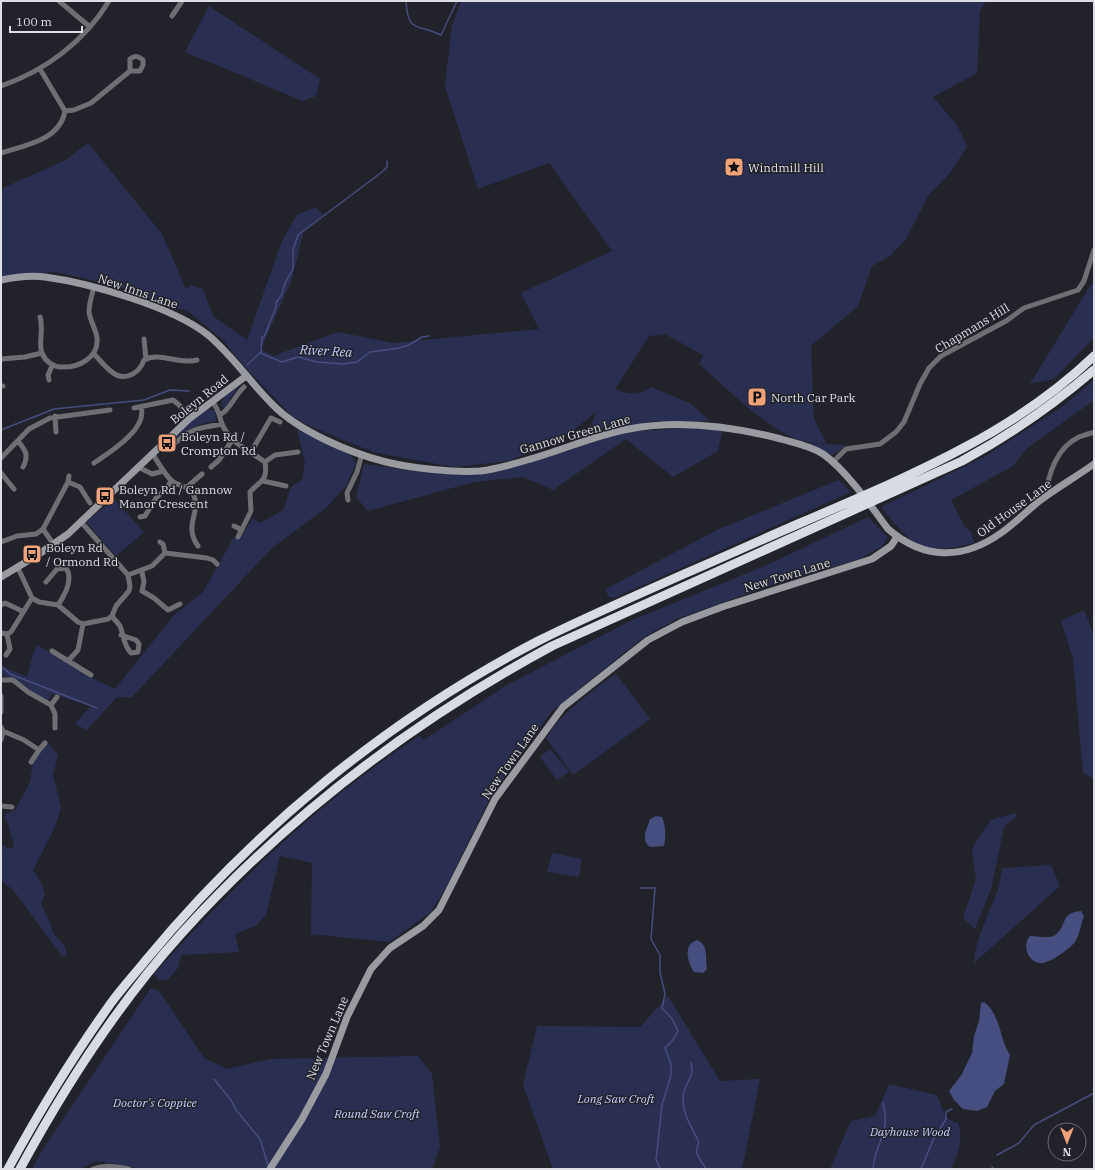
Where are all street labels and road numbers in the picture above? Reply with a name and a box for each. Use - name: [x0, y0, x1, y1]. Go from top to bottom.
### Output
- street label: New Inns Lane: [96, 270, 180, 312]
- street label: Chapmans Hill: [932, 300, 1012, 356]
- street label: Boleyn Road: [167, 371, 231, 427]
- street label: Gannow Green Lane: [518, 411, 632, 457]
- street label: Old House Lane: [974, 476, 1054, 540]
- street label: New Town Lane: [742, 555, 832, 595]
- street label: New Town Lane: [478, 720, 542, 802]
- street label: New Town Lane: [303, 994, 351, 1082]

